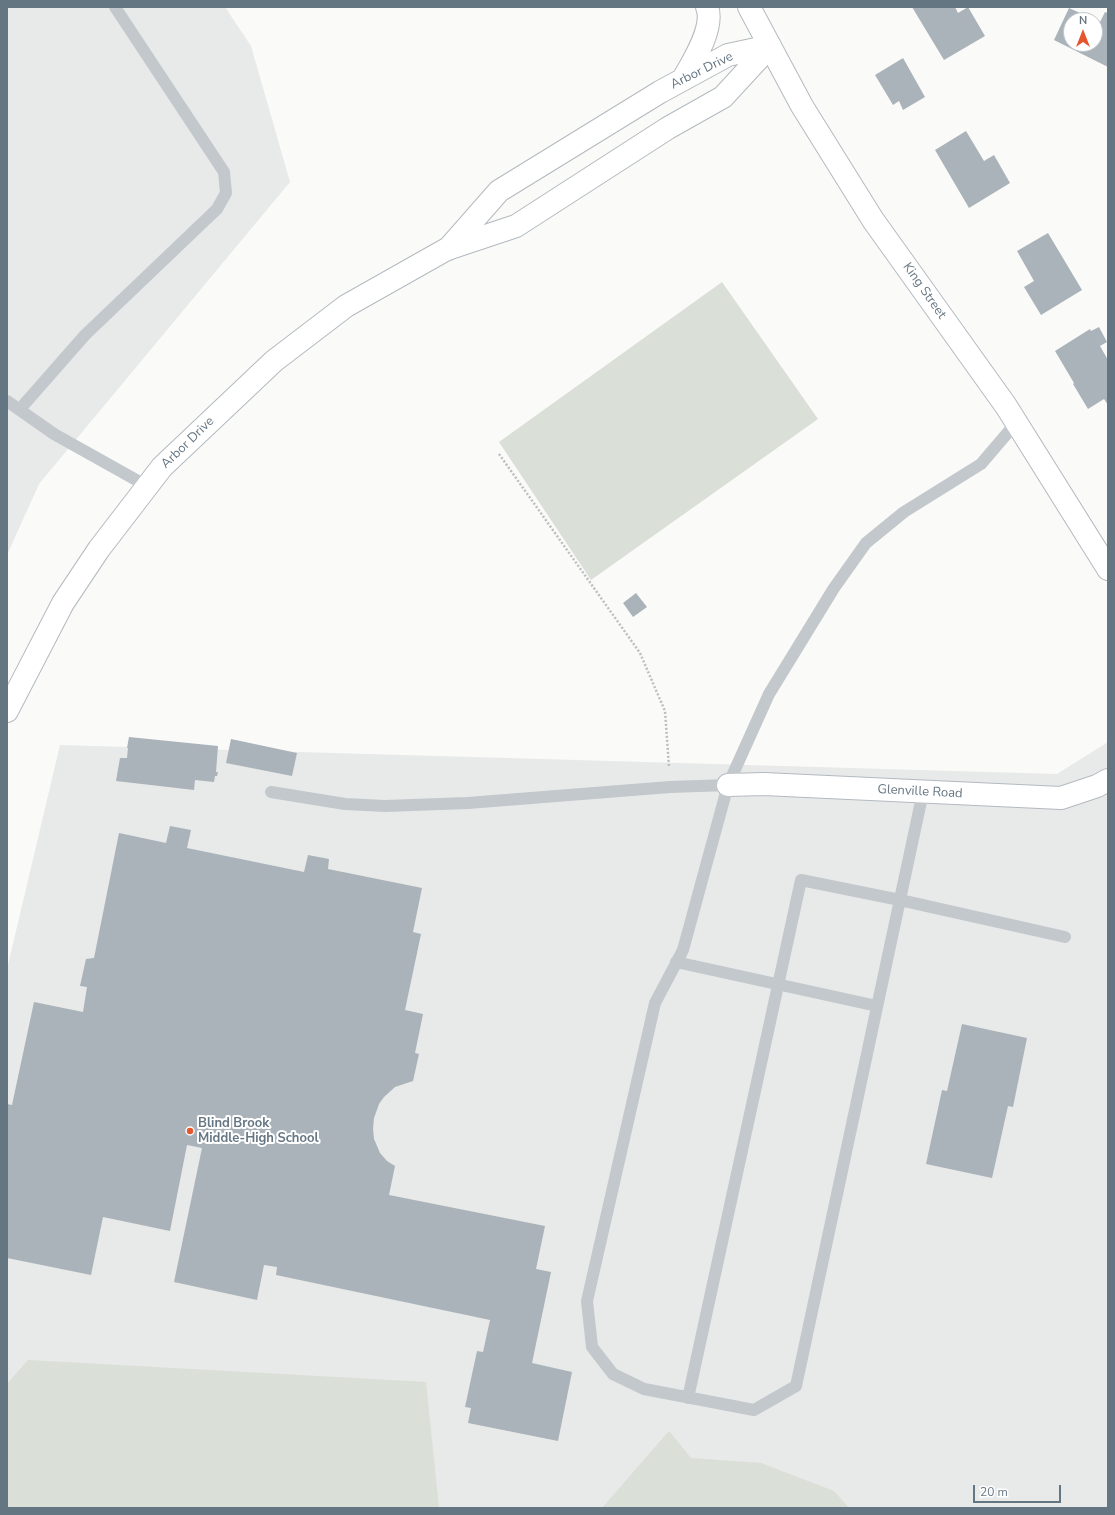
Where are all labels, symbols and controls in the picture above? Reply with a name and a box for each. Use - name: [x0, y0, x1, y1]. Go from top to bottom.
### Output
- north arrow: [1063, 12, 1103, 52]
- text: N: [1079, 13, 1087, 28]
- street label: Arbor Drive: [668, 49, 736, 93]
- street label: King Street: [899, 260, 949, 322]
- street label: Arbor Drive: [158, 414, 218, 472]
- street label: Glenville Road: [877, 782, 963, 802]
- place label: Blind Brook Middle-High School: [198, 1116, 319, 1147]
- marker: Blind Brook Middle-High School: [185, 1126, 195, 1136]
- scale bar: [975, 1477, 1063, 1503]
- text: 20 m: [980, 1484, 1008, 1500]

